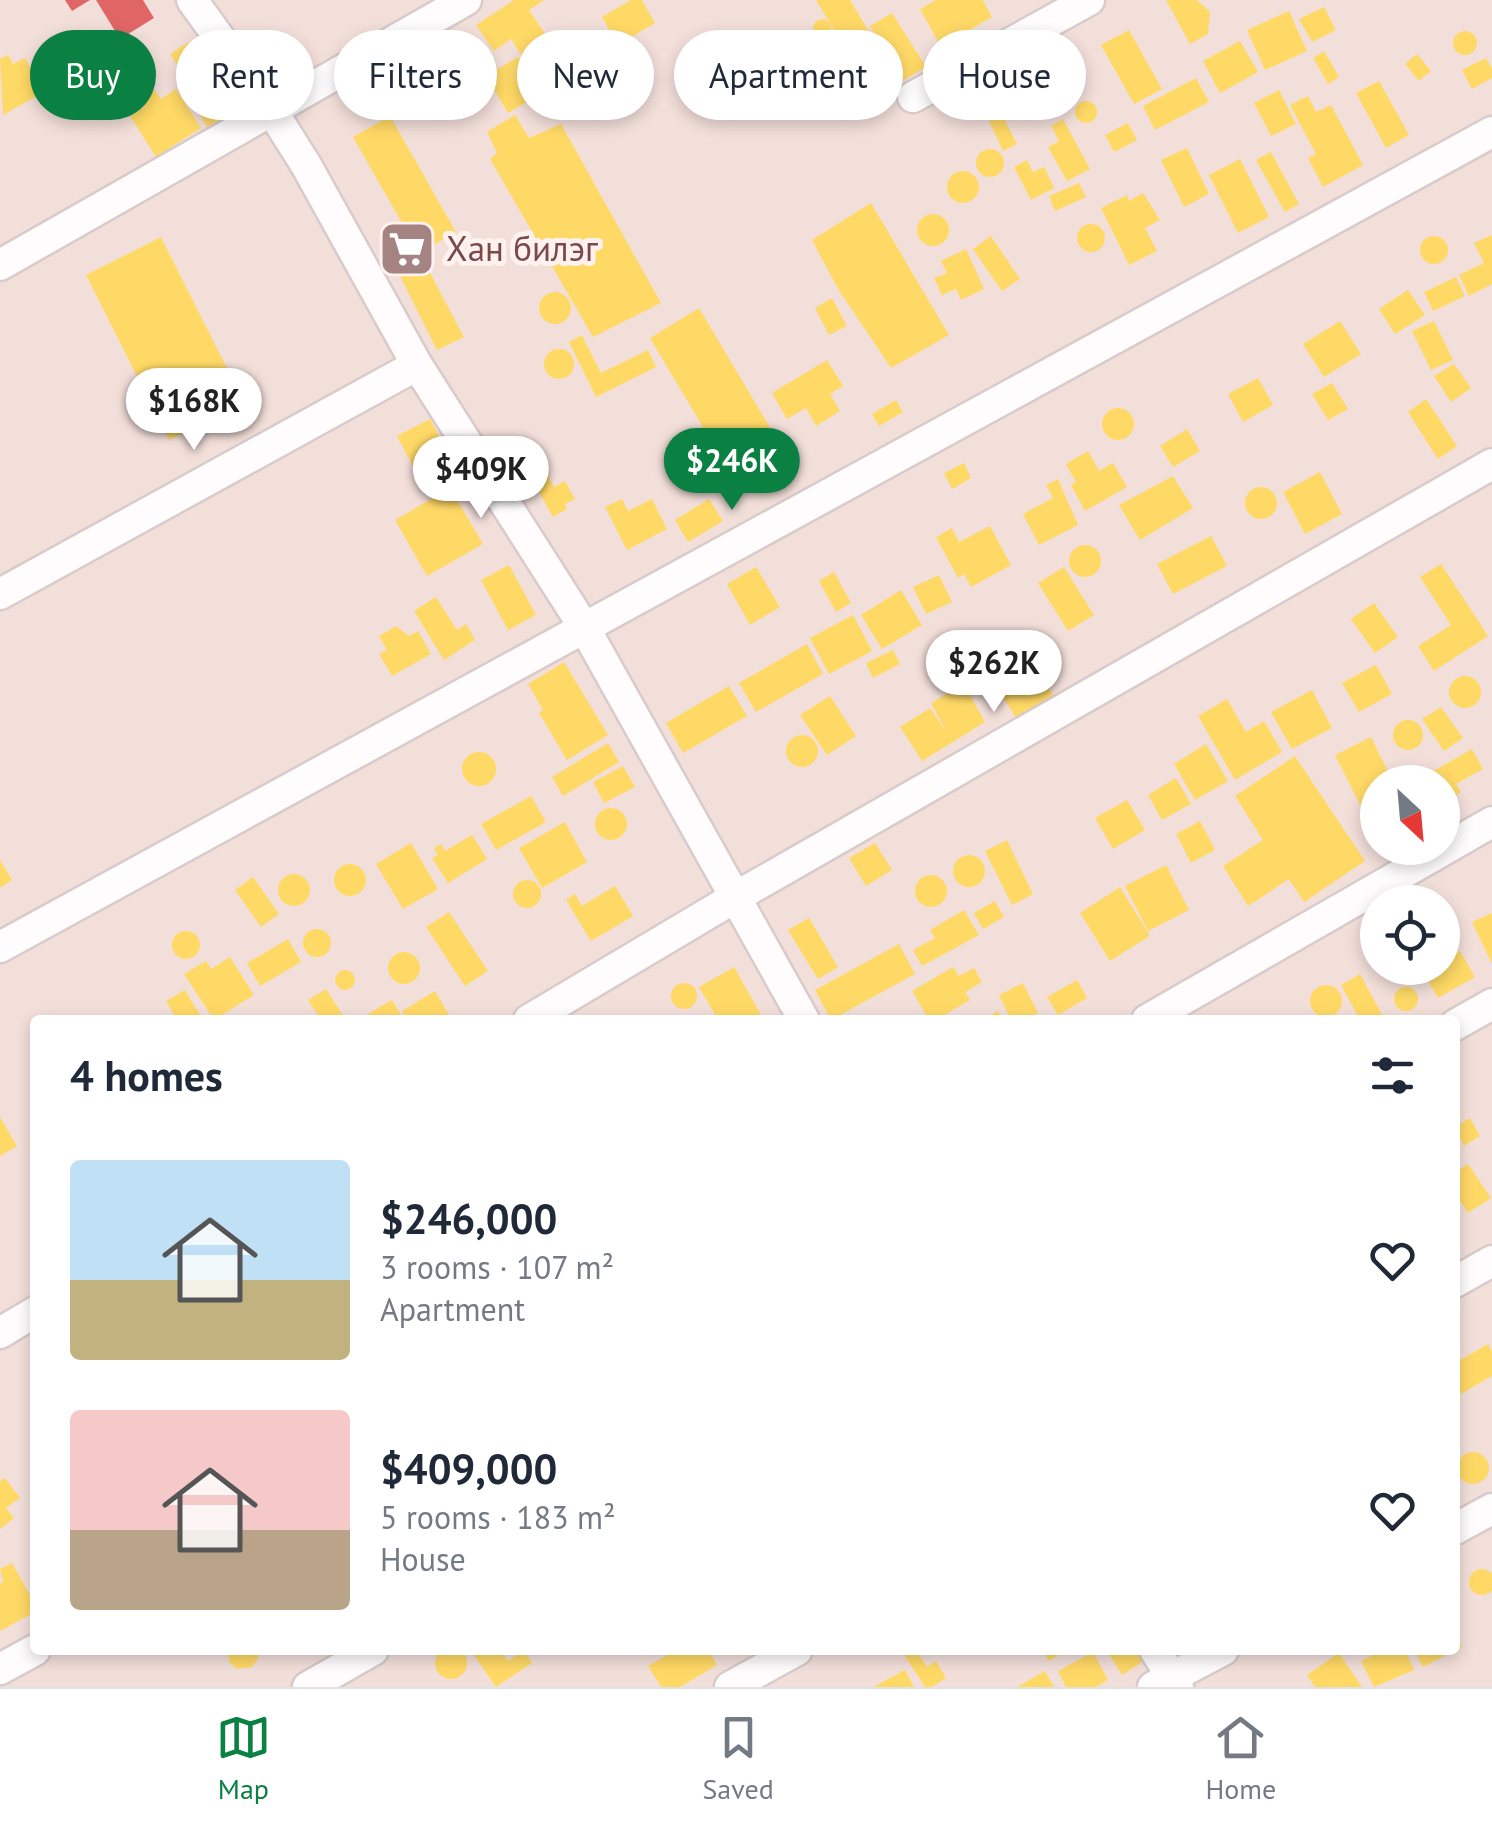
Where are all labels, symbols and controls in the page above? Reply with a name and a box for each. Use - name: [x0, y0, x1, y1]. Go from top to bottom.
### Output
- chip: Buy: [30, 30, 156, 120]
- chip: Rent: [176, 30, 314, 120]
- chip: Filters: [334, 30, 497, 120]
- chip: New: [517, 30, 654, 120]
- chip: Apartment: [674, 30, 903, 120]
- chip: House: [923, 30, 1086, 120]
- supermarket icon: Хан билэг: [377, 219, 437, 279]
- place label: Хан билэг: [446, 225, 598, 271]
- pin: $168K: [124, 368, 264, 453]
- text: $168K: [148, 379, 240, 421]
- pin: $246K: [662, 428, 802, 513]
- pin: $409K: [411, 436, 551, 521]
- text: $246K: [686, 439, 778, 481]
- text: $409K: [435, 447, 527, 489]
- pin: $262K: [924, 630, 1064, 715]
- text: $262K: [948, 641, 1040, 683]
- north arrow: [1360, 765, 1460, 865]
- map controls: [1360, 765, 1460, 985]
- button: locate: [1360, 885, 1460, 985]
- text: 4 homes: [70, 1048, 223, 1103]
- icon: filters: [1365, 1048, 1420, 1103]
- text: $246,000: [380, 1191, 557, 1246]
- icon: home: [150, 1200, 270, 1320]
- icon: heart: [1365, 1233, 1420, 1288]
- text: 3 rooms · 107 m²: [380, 1246, 614, 1288]
- text: Apartment: [380, 1288, 525, 1330]
- text: $409,000: [380, 1441, 557, 1496]
- icon: home: [150, 1450, 270, 1570]
- icon: heart: [1365, 1483, 1420, 1538]
- text: 5 rooms · 183 m²: [380, 1496, 616, 1538]
- text: House: [380, 1538, 466, 1580]
- tab: Map: [216, 1710, 271, 1807]
- tab: Saved: [702, 1710, 774, 1807]
- tab: Home: [1205, 1710, 1276, 1807]

